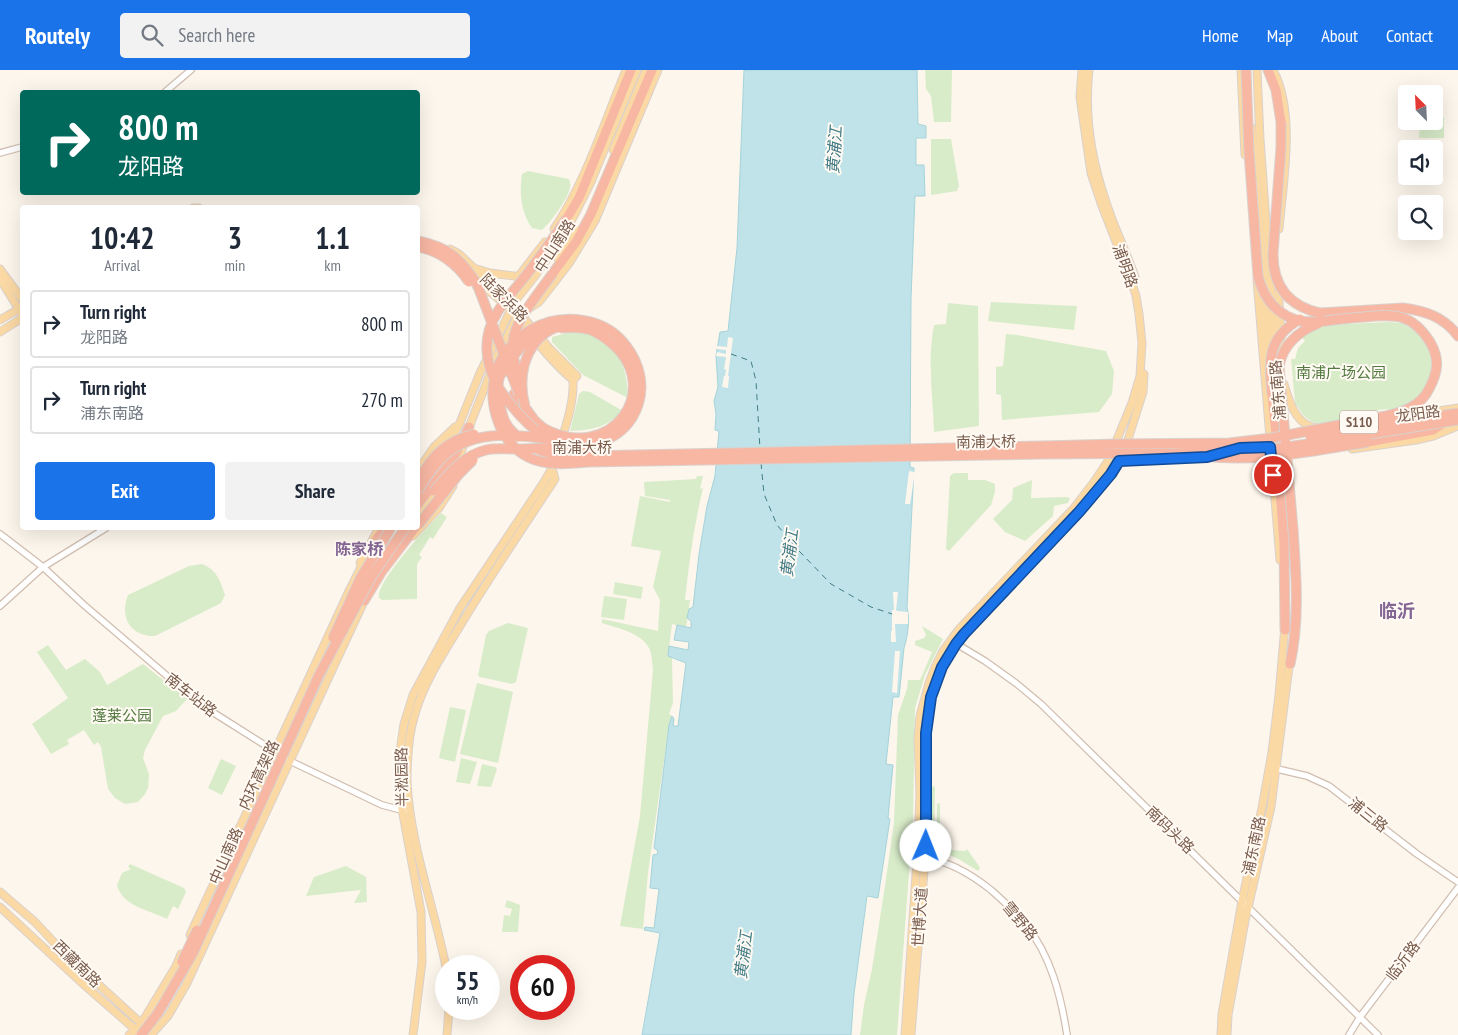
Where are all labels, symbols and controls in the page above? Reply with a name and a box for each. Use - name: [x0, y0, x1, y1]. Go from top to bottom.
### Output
- search box: [120, 13, 470, 58]
- text: Routely: [25, 20, 90, 51]
- icon: search: [138, 21, 166, 49]
- text: Search here: [178, 23, 255, 47]
- text: Home: [1202, 24, 1239, 47]
- text: Map: [1267, 24, 1293, 47]
- text: About: [1321, 24, 1358, 47]
- text: Contact: [1386, 24, 1433, 47]
- north arrow: [1398, 85, 1442, 130]
- map controls: [1398, 85, 1443, 240]
- text: 800 m: [118, 104, 199, 150]
- icon: right: [35, 110, 100, 175]
- water label: 黄浦江: [822, 123, 846, 175]
- button: sound: [1398, 140, 1443, 185]
- text: 龙阳路: [118, 152, 184, 180]
- button: search: [1398, 195, 1443, 240]
- street label: 中山南路: [530, 215, 579, 276]
- text: 10:42: [90, 218, 155, 257]
- text: 3: [228, 218, 242, 257]
- text: 1.1: [315, 218, 350, 257]
- street label: 浦明路: [1109, 241, 1142, 290]
- text: Arrival: [104, 255, 140, 275]
- text: min: [224, 255, 245, 275]
- text: km: [324, 255, 341, 275]
- street label: 陆家浜路: [476, 270, 532, 326]
- text: Turn right: [80, 300, 146, 324]
- icon: right: [37, 310, 65, 338]
- text: 800 m: [361, 312, 403, 336]
- text: 龙阳路: [80, 327, 128, 347]
- street label: 浦东南路: [1265, 359, 1290, 421]
- park label: 南浦广场公园: [1296, 363, 1386, 382]
- text: Turn right: [80, 376, 146, 400]
- icon: right: [37, 386, 65, 414]
- text: 270 m: [361, 388, 403, 412]
- street label: 龙阳路: [1394, 401, 1442, 426]
- text: 浦东南路: [80, 403, 144, 423]
- road number: S110: [1340, 411, 1378, 434]
- street label: 南浦大桥: [956, 431, 1016, 452]
- street label: 南浦大桥: [552, 438, 612, 457]
- pin: [1252, 454, 1294, 496]
- icon: arrive: [1259, 461, 1287, 489]
- button: Exit: [35, 462, 215, 520]
- button: Share: [225, 462, 405, 520]
- water label: 黄浦江: [776, 526, 802, 578]
- district label: 陈家桥: [335, 539, 384, 559]
- district label: 临沂: [1379, 599, 1415, 622]
- street label: 南车站路: [162, 669, 221, 721]
- park label: 蓬莱公园: [92, 706, 152, 725]
- street label: 内环高架路: [234, 737, 283, 813]
- street label: 半淞园路: [391, 747, 412, 807]
- street label: 浦三路: [1345, 793, 1392, 836]
- street label: 南码头路: [1142, 802, 1199, 857]
- street label: 浦东南路: [1238, 815, 1269, 877]
- position arrow: [899, 819, 951, 871]
- street label: 中山南路: [205, 825, 246, 887]
- street label: 世博大道: [908, 886, 931, 948]
- street label: 雪野路: [999, 897, 1042, 944]
- water label: 黄浦江: [730, 928, 756, 980]
- street label: 西藏南路: [49, 936, 106, 991]
- street label: 临沂路: [1381, 937, 1424, 984]
- speed limit sign: 60: [510, 955, 575, 1020]
- text: 55: [456, 965, 479, 997]
- text: km/h: [457, 992, 478, 1007]

